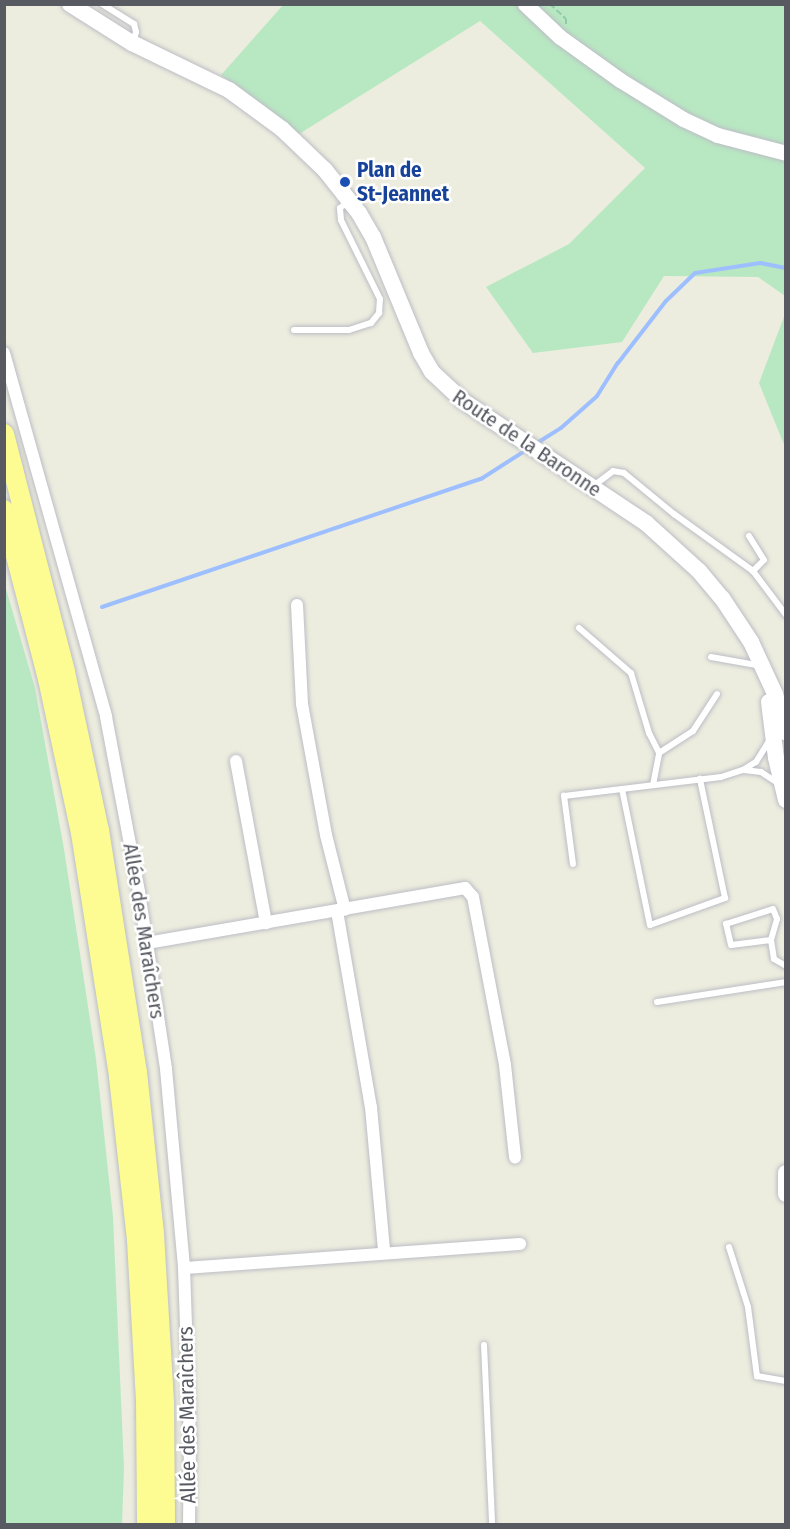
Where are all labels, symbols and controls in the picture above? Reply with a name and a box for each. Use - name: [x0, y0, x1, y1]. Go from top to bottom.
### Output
- place label: Plan de St-Jeannet: [357, 157, 449, 207]
- marker: Plan de St-Jeannet: [338, 175, 352, 189]
- street label: Route de la Baronne: [448, 384, 606, 502]
- street label: Allée des Maraîchers: [118, 842, 170, 1020]
- street label: Allée des Maraîchers: [173, 1326, 201, 1504]

